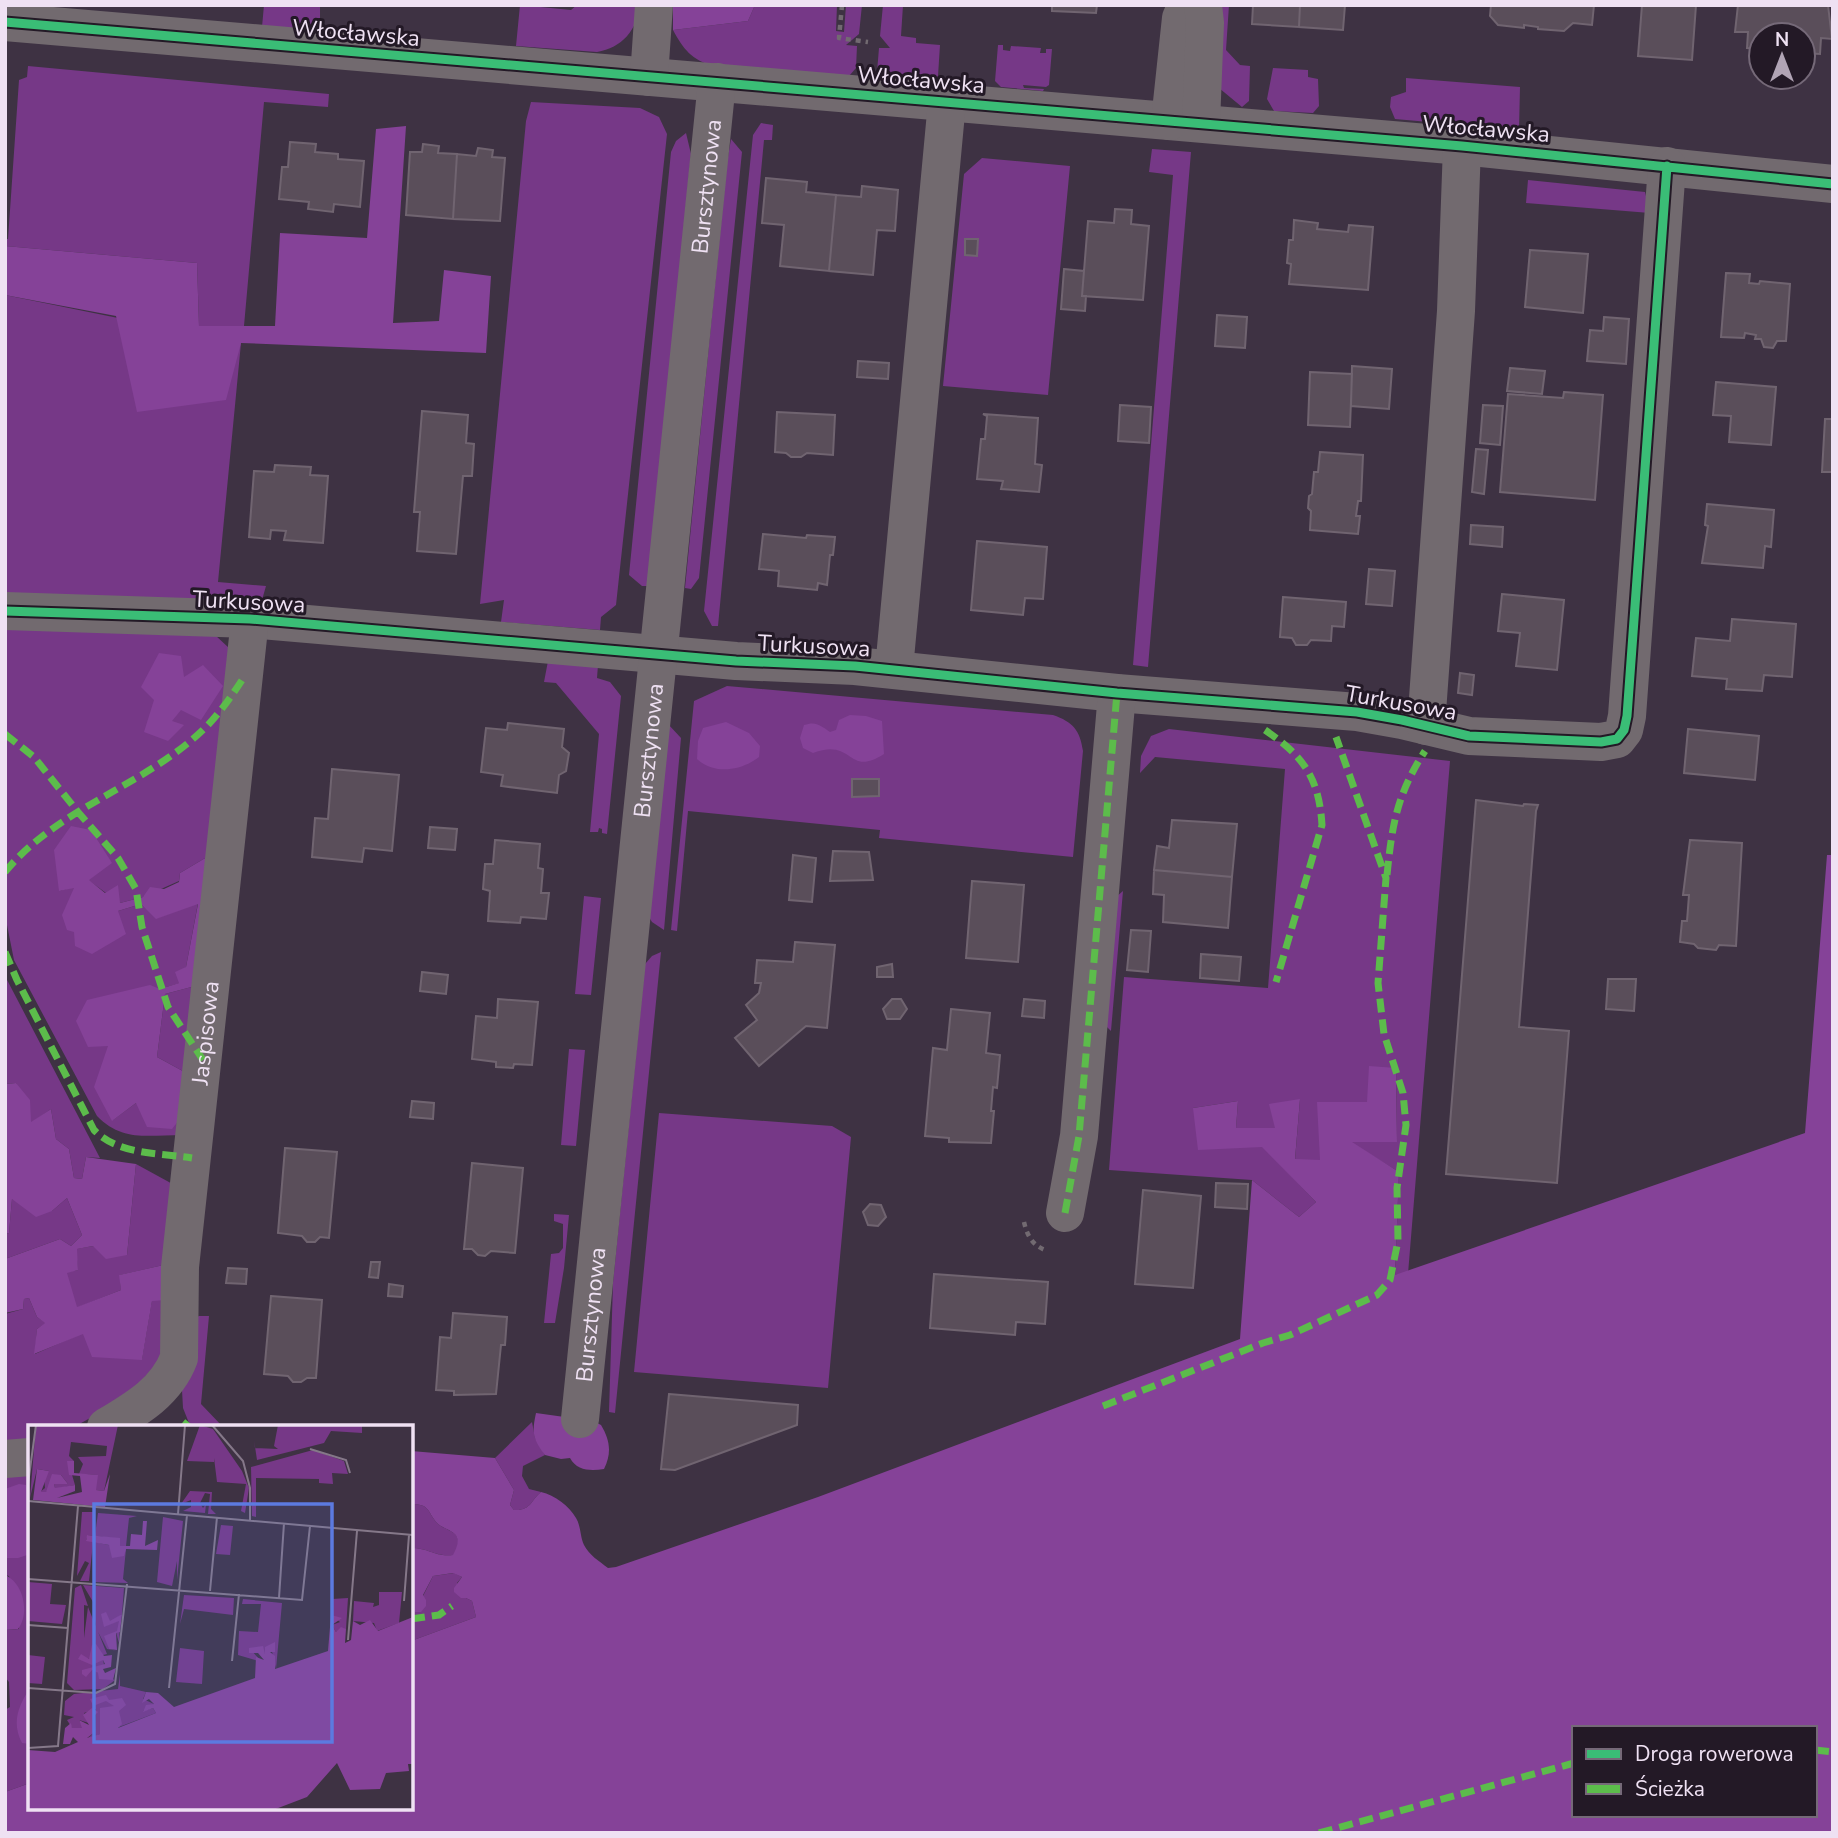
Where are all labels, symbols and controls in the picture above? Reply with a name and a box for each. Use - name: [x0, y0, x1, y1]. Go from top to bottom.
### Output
- street label: Włocławska: [291, 12, 421, 54]
- north arrow: [1747, 21, 1817, 91]
- text: N: [1775, 27, 1789, 53]
- street label: Włocławska: [856, 59, 986, 101]
- street label: Włocławska: [1421, 108, 1551, 150]
- street label: Bursztynowa: [684, 118, 729, 255]
- street label: Turkusowa: [192, 584, 306, 620]
- street label: Turkusowa: [757, 628, 871, 664]
- street label: Turkusowa: [1343, 678, 1459, 728]
- street label: Bursztynowa: [626, 682, 671, 819]
- street label: Jaspisowa: [184, 979, 226, 1088]
- street label: Bursztynowa: [568, 1246, 613, 1383]
- inset map: [28, 1425, 413, 1810]
- legend: [1572, 1726, 1817, 1817]
- text: Droga rowerowa: [1635, 1740, 1794, 1768]
- text: Ścieżka: [1635, 1775, 1705, 1803]

